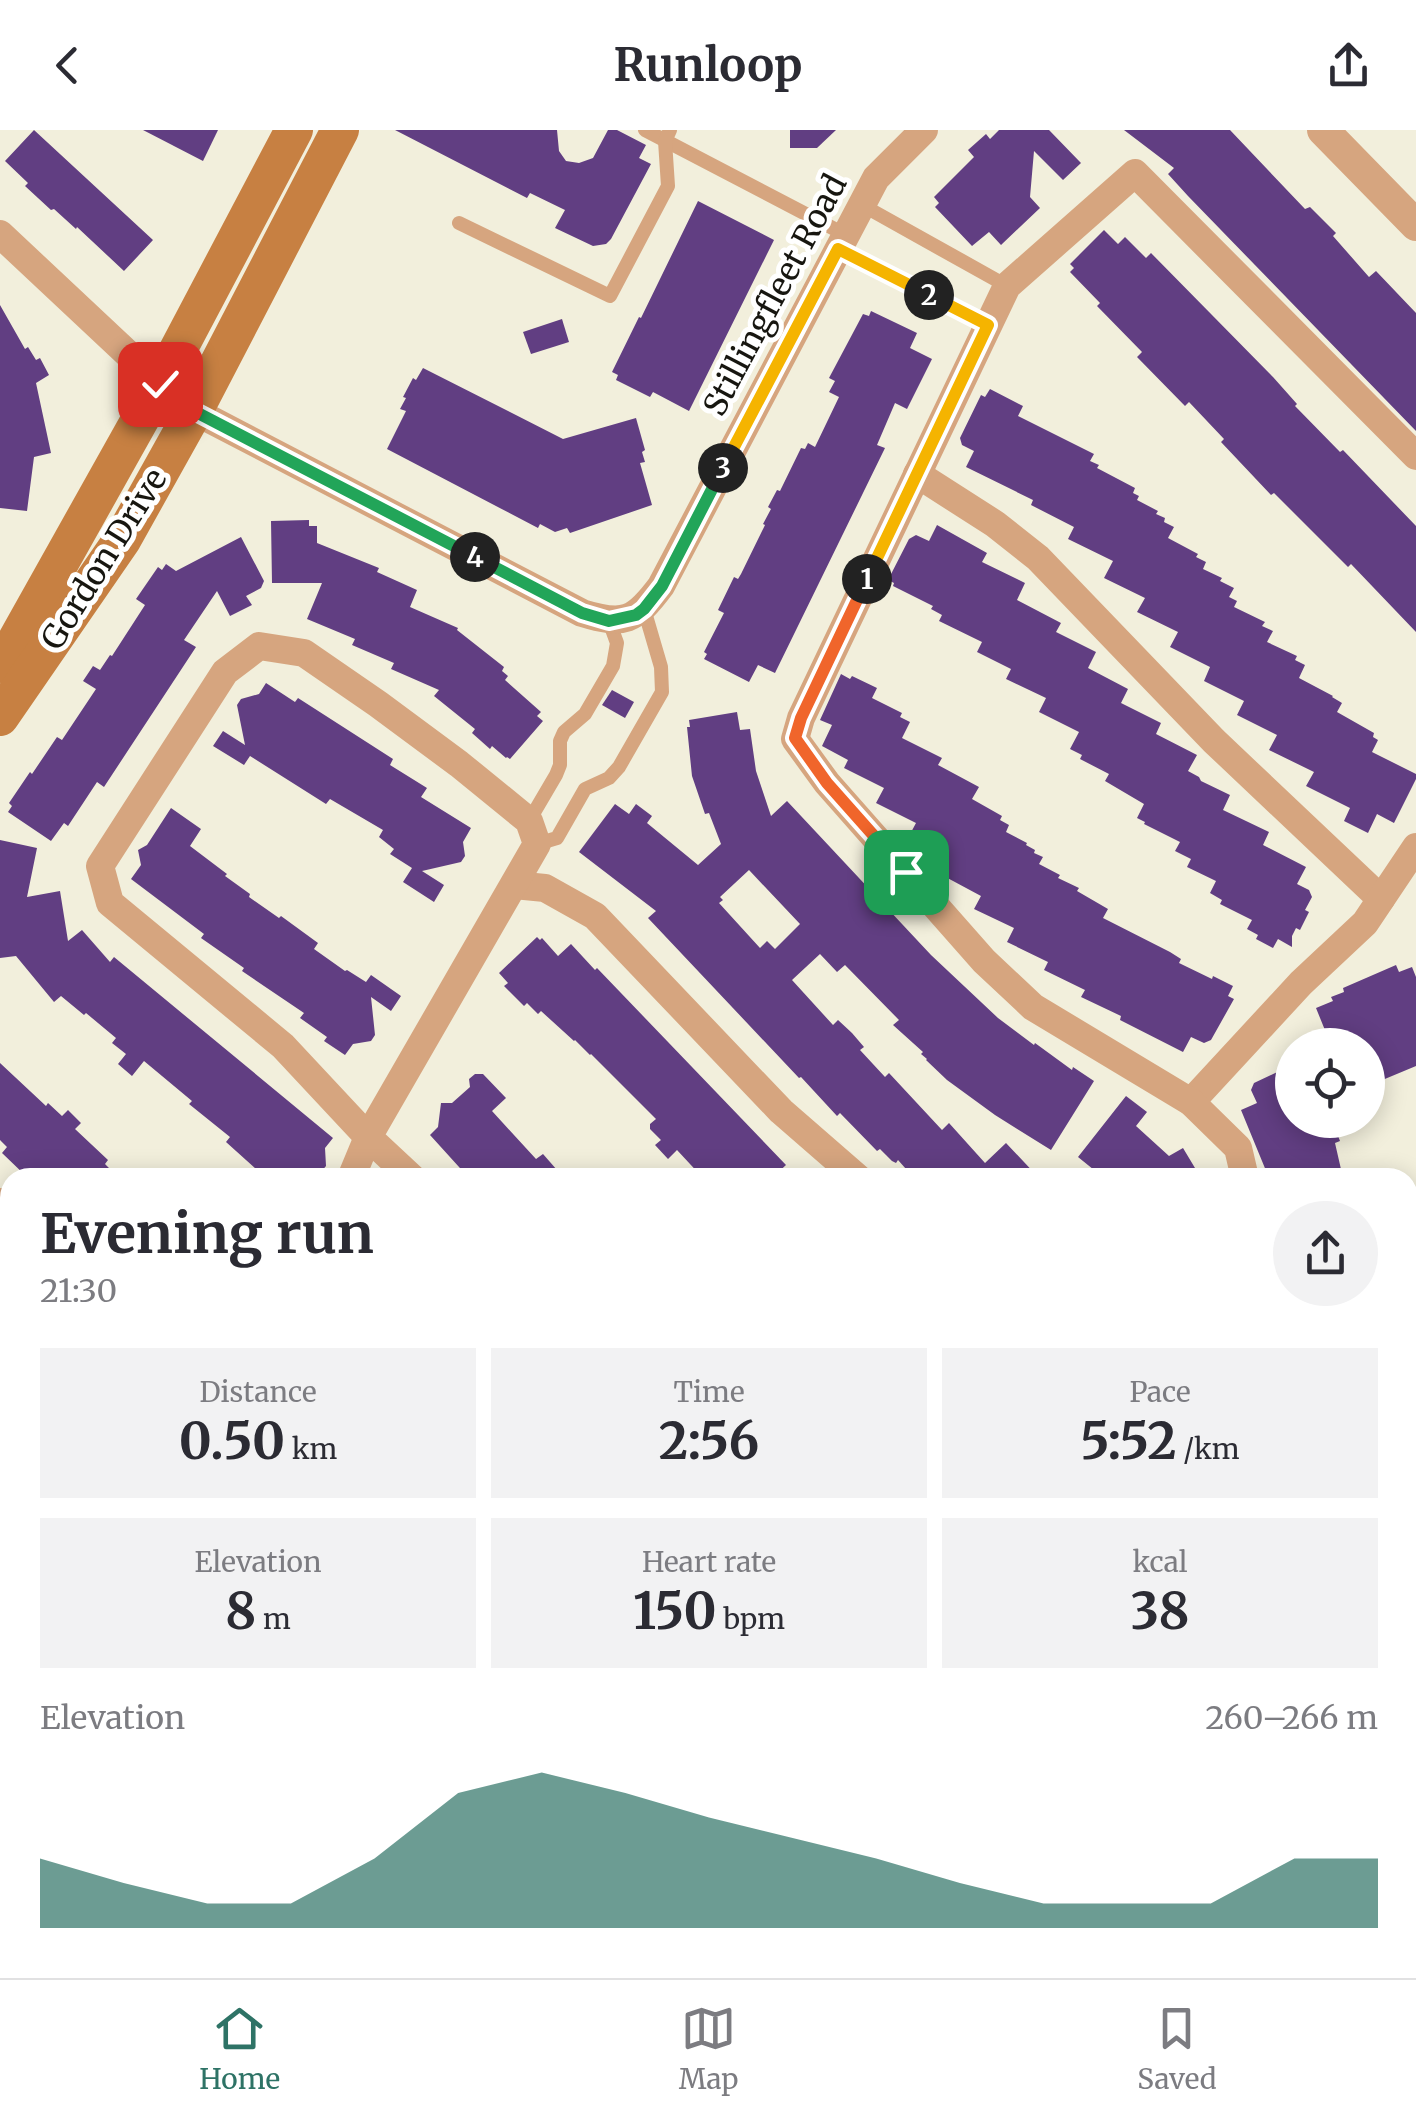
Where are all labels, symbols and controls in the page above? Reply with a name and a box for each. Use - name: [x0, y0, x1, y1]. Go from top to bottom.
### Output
- text: Runloop: [614, 37, 802, 93]
- icon: back: [40, 38, 95, 93]
- icon: share: [1321, 38, 1376, 93]
- street label: Stillingfleet Road: [695, 168, 855, 422]
- pin: 2: [904, 270, 954, 320]
- text: 2: [921, 277, 937, 313]
- pin: [118, 342, 203, 427]
- icon: check: [133, 357, 188, 412]
- pin: 3: [698, 443, 748, 493]
- text: 3: [715, 450, 731, 486]
- street label: Gordon Drive: [32, 461, 176, 657]
- pin: 4: [450, 532, 500, 582]
- text: 4: [466, 539, 484, 575]
- pin: 1: [842, 554, 892, 604]
- text: 1: [861, 561, 873, 597]
- pin: [864, 830, 949, 915]
- icon: arrive: [879, 845, 934, 900]
- map controls: [1275, 1028, 1385, 1138]
- button: locate: [1275, 1028, 1385, 1138]
- text: Evening run: [40, 1199, 374, 1268]
- button: share: [1273, 1201, 1378, 1306]
- text: 21:30: [40, 1271, 117, 1311]
- text: Distance: [199, 1374, 317, 1410]
- text: Time: [674, 1374, 745, 1410]
- text: Pace: [1129, 1374, 1191, 1410]
- text: 0.50: [179, 1410, 285, 1473]
- text: 2:56: [659, 1410, 759, 1473]
- text: 5:52: [1080, 1410, 1177, 1473]
- text: km: [285, 1431, 337, 1467]
- text: /km: [1177, 1431, 1240, 1467]
- text: Elevation: [194, 1544, 322, 1580]
- text: Heart rate: [642, 1544, 776, 1580]
- text: kcal: [1132, 1544, 1188, 1580]
- text: 8: [225, 1580, 256, 1643]
- text: 150: [633, 1580, 717, 1643]
- text: 38: [1130, 1580, 1190, 1643]
- text: m: [256, 1601, 291, 1637]
- text: bpm: [717, 1601, 785, 1637]
- text: Elevation: [40, 1698, 185, 1738]
- text: 260–266 m: [1205, 1698, 1378, 1738]
- tab: Home: [199, 2001, 280, 2097]
- tab: Map: [679, 2001, 739, 2097]
- tab: Saved: [1137, 2001, 1217, 2097]

